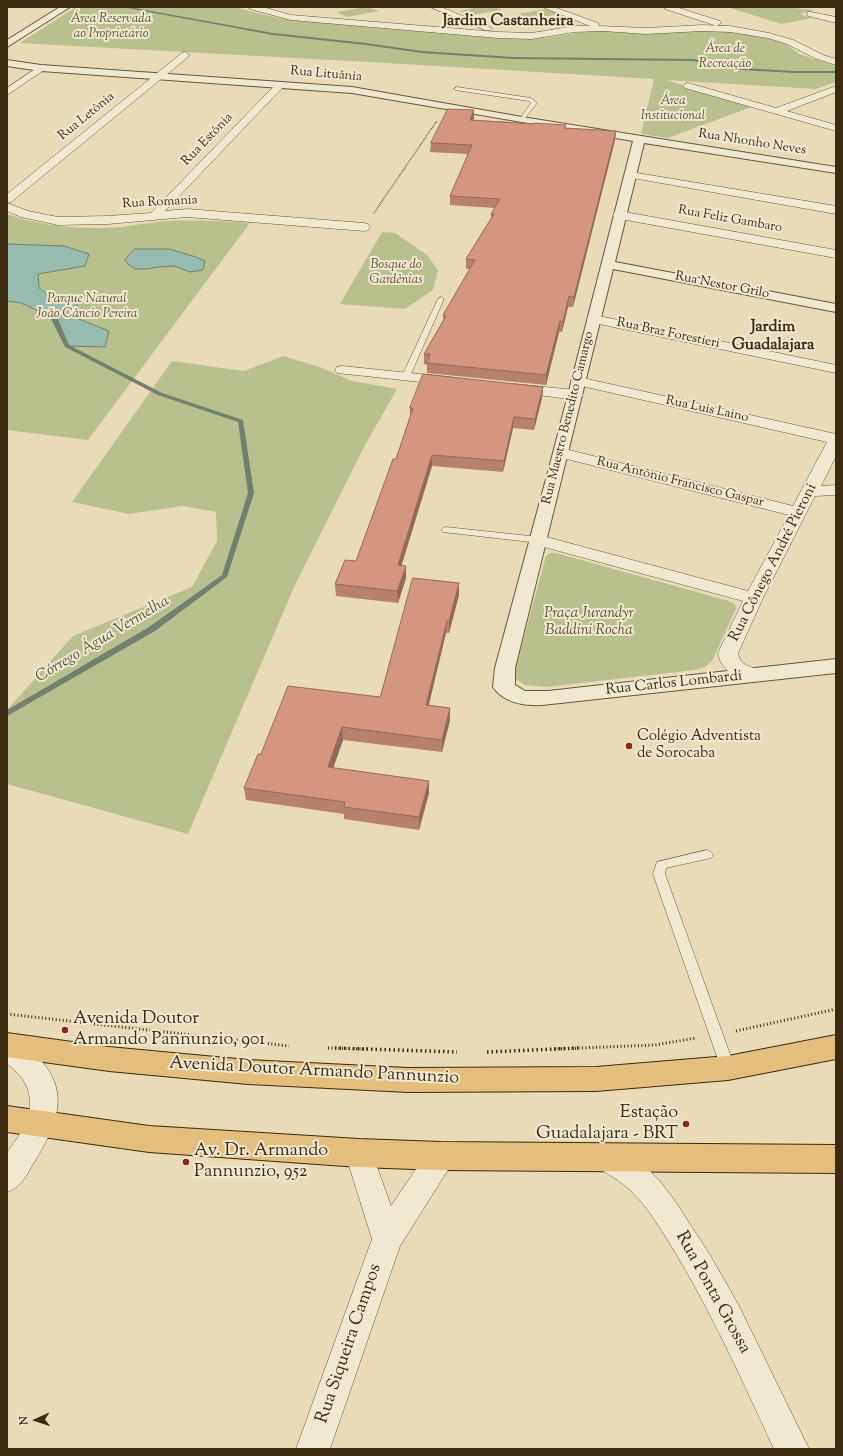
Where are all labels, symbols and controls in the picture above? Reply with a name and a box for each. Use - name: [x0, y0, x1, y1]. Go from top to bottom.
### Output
- park label: Área Reservada ao Proprietário: [71, 12, 151, 43]
- district label: Jardim Castanheira: [442, 12, 574, 32]
- park label: Área de Recreação: [699, 42, 751, 73]
- street label: Rua Lituânia: [289, 64, 363, 86]
- street label: Rua Letônia: [56, 90, 118, 144]
- park label: Área Institucional: [641, 94, 705, 125]
- street label: Rua Estônia: [179, 110, 237, 170]
- street label: Rua Nhonho Neves: [697, 127, 807, 159]
- street label: Rua Romania: [122, 193, 198, 213]
- street label: Rua Feliz Gambaro: [677, 203, 783, 237]
- park label: Bosque do Gardênias: [369, 258, 423, 289]
- street label: Rua Nestor Grilo: [674, 269, 770, 303]
- park label: Parque Natural João Câncio Pereira: [37, 292, 137, 323]
- street label: Rua Braz Forestieri: [615, 315, 721, 353]
- district label: Jardim Guadalajara: [732, 318, 814, 356]
- street label: Rua Maestro Benedito Camargo: [540, 330, 598, 506]
- street label: Rua Luis Laino: [664, 394, 750, 426]
- street label: Rua Antônio Francisco Gaspar: [595, 455, 765, 511]
- street label: Rua Cônego André Pieroni: [726, 481, 822, 645]
- water label: Córrego Água Vermelha: [33, 592, 173, 688]
- park label: Praça Jurandyr Baddini Rocha: [544, 605, 634, 640]
- street label: Rua Carlos Lombardi: [605, 668, 743, 700]
- place label: Colégio Adventista de Sorocaba: [637, 728, 761, 763]
- marker: Colégio Adventista de Sorocaba: [624, 741, 634, 751]
- place label: Avenida Doutor Armando Pannunzio, 901: [73, 1009, 265, 1052]
- marker: Avenida Doutor Armando Pannunzio, 901: [60, 1025, 70, 1035]
- street label: Avenida Doutor Armando Pannunzio: [169, 1054, 459, 1090]
- place label: Estação Guadalajara - BRT: [536, 1103, 678, 1146]
- marker: Estação Guadalajara - BRT: [681, 1119, 691, 1129]
- place label: Av. Dr. Armando Pannunzio, 952: [194, 1141, 328, 1184]
- marker: Av. Dr. Armando Pannunzio, 952: [181, 1157, 191, 1167]
- street label: Rua Ponta Grossa: [669, 1228, 755, 1358]
- street label: Rua Siqueira Campos: [313, 1261, 387, 1427]
- north arrow: [16, 1400, 56, 1440]
- text: N: [16, 1416, 32, 1425]

